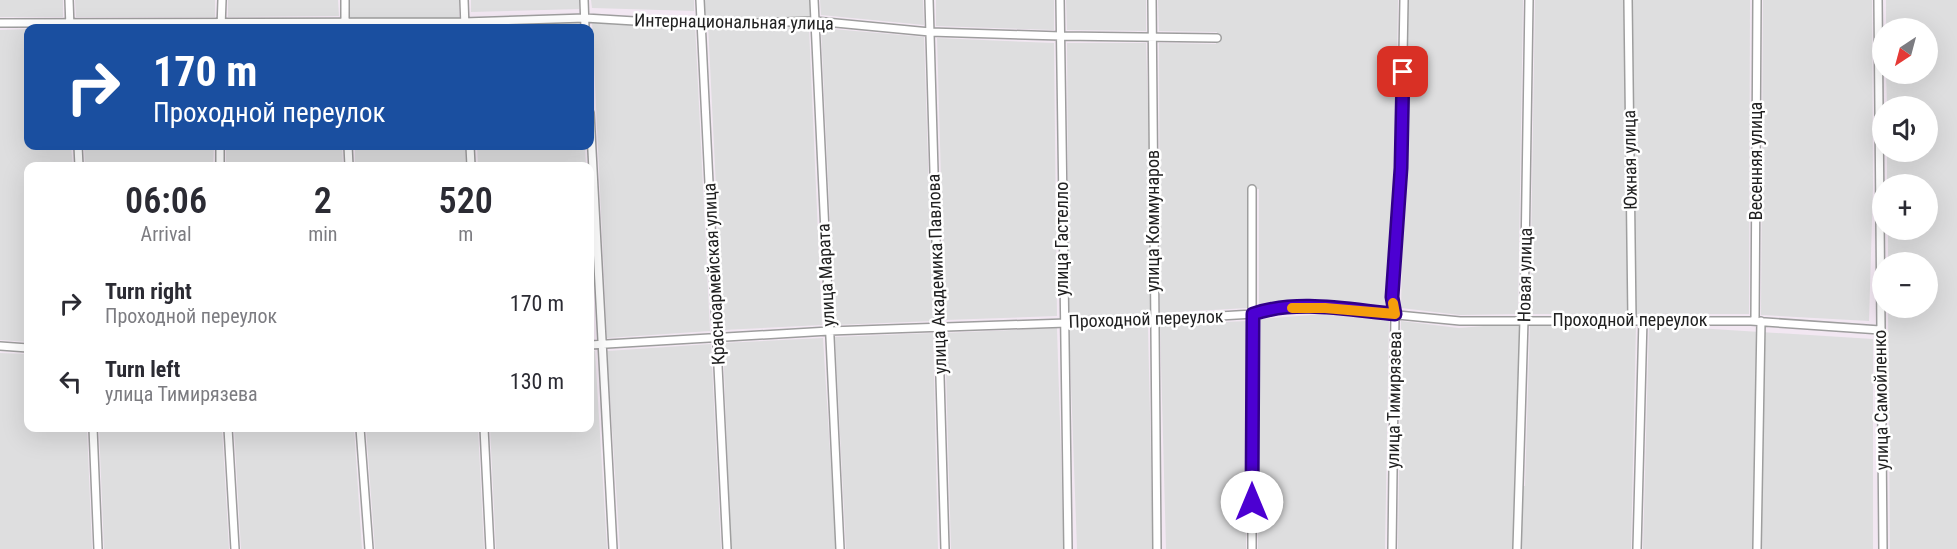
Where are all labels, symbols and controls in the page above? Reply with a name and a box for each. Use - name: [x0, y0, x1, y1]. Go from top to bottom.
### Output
- street label: Интернациональная улица: [634, 9, 834, 34]
- north arrow: [1872, 18, 1938, 84]
- map controls: [1872, 18, 1938, 318]
- pin: [1377, 46, 1428, 97]
- text: 170 m: [153, 47, 258, 96]
- icon: right: [54, 48, 132, 126]
- icon: arrive: [1386, 55, 1419, 88]
- button: sound: [1872, 96, 1938, 162]
- text: Проходной переулок: [153, 97, 385, 129]
- street label: Весенняя улица: [1745, 102, 1766, 220]
- street label: Южная улица: [1618, 110, 1641, 210]
- street label: улица Коммунаров: [1142, 150, 1163, 292]
- street label: улица Академика Павлова: [923, 174, 950, 375]
- button: +: [1872, 174, 1938, 240]
- text: 06:06: [125, 180, 207, 222]
- text: 2: [314, 180, 332, 222]
- text: 520: [439, 180, 493, 222]
- street label: Красноармейская улица: [698, 182, 729, 366]
- street label: улица Гастелло: [1051, 182, 1072, 296]
- text: Arrival: [141, 222, 192, 246]
- text: min: [308, 222, 337, 246]
- text: m: [458, 222, 473, 246]
- street label: улица Марата: [812, 223, 839, 327]
- street label: Новая улица: [1513, 228, 1536, 322]
- button: −: [1872, 252, 1938, 318]
- text: Turn right: [105, 279, 192, 304]
- icon: right: [54, 287, 87, 320]
- text: 170 m: [510, 291, 564, 316]
- text: Проходной переулок: [105, 304, 277, 328]
- street label: Проходной переулок: [1068, 305, 1224, 332]
- street label: Проходной переулок: [1553, 309, 1708, 330]
- street label: улица Самойленко: [1869, 330, 1892, 470]
- street label: улица Тимирязева: [1382, 331, 1405, 469]
- text: Turn left: [105, 357, 180, 382]
- icon: left: [54, 365, 87, 398]
- text: 130 m: [510, 369, 564, 394]
- text: улица Тимирязева: [105, 382, 258, 406]
- position arrow: [1220, 470, 1284, 534]

